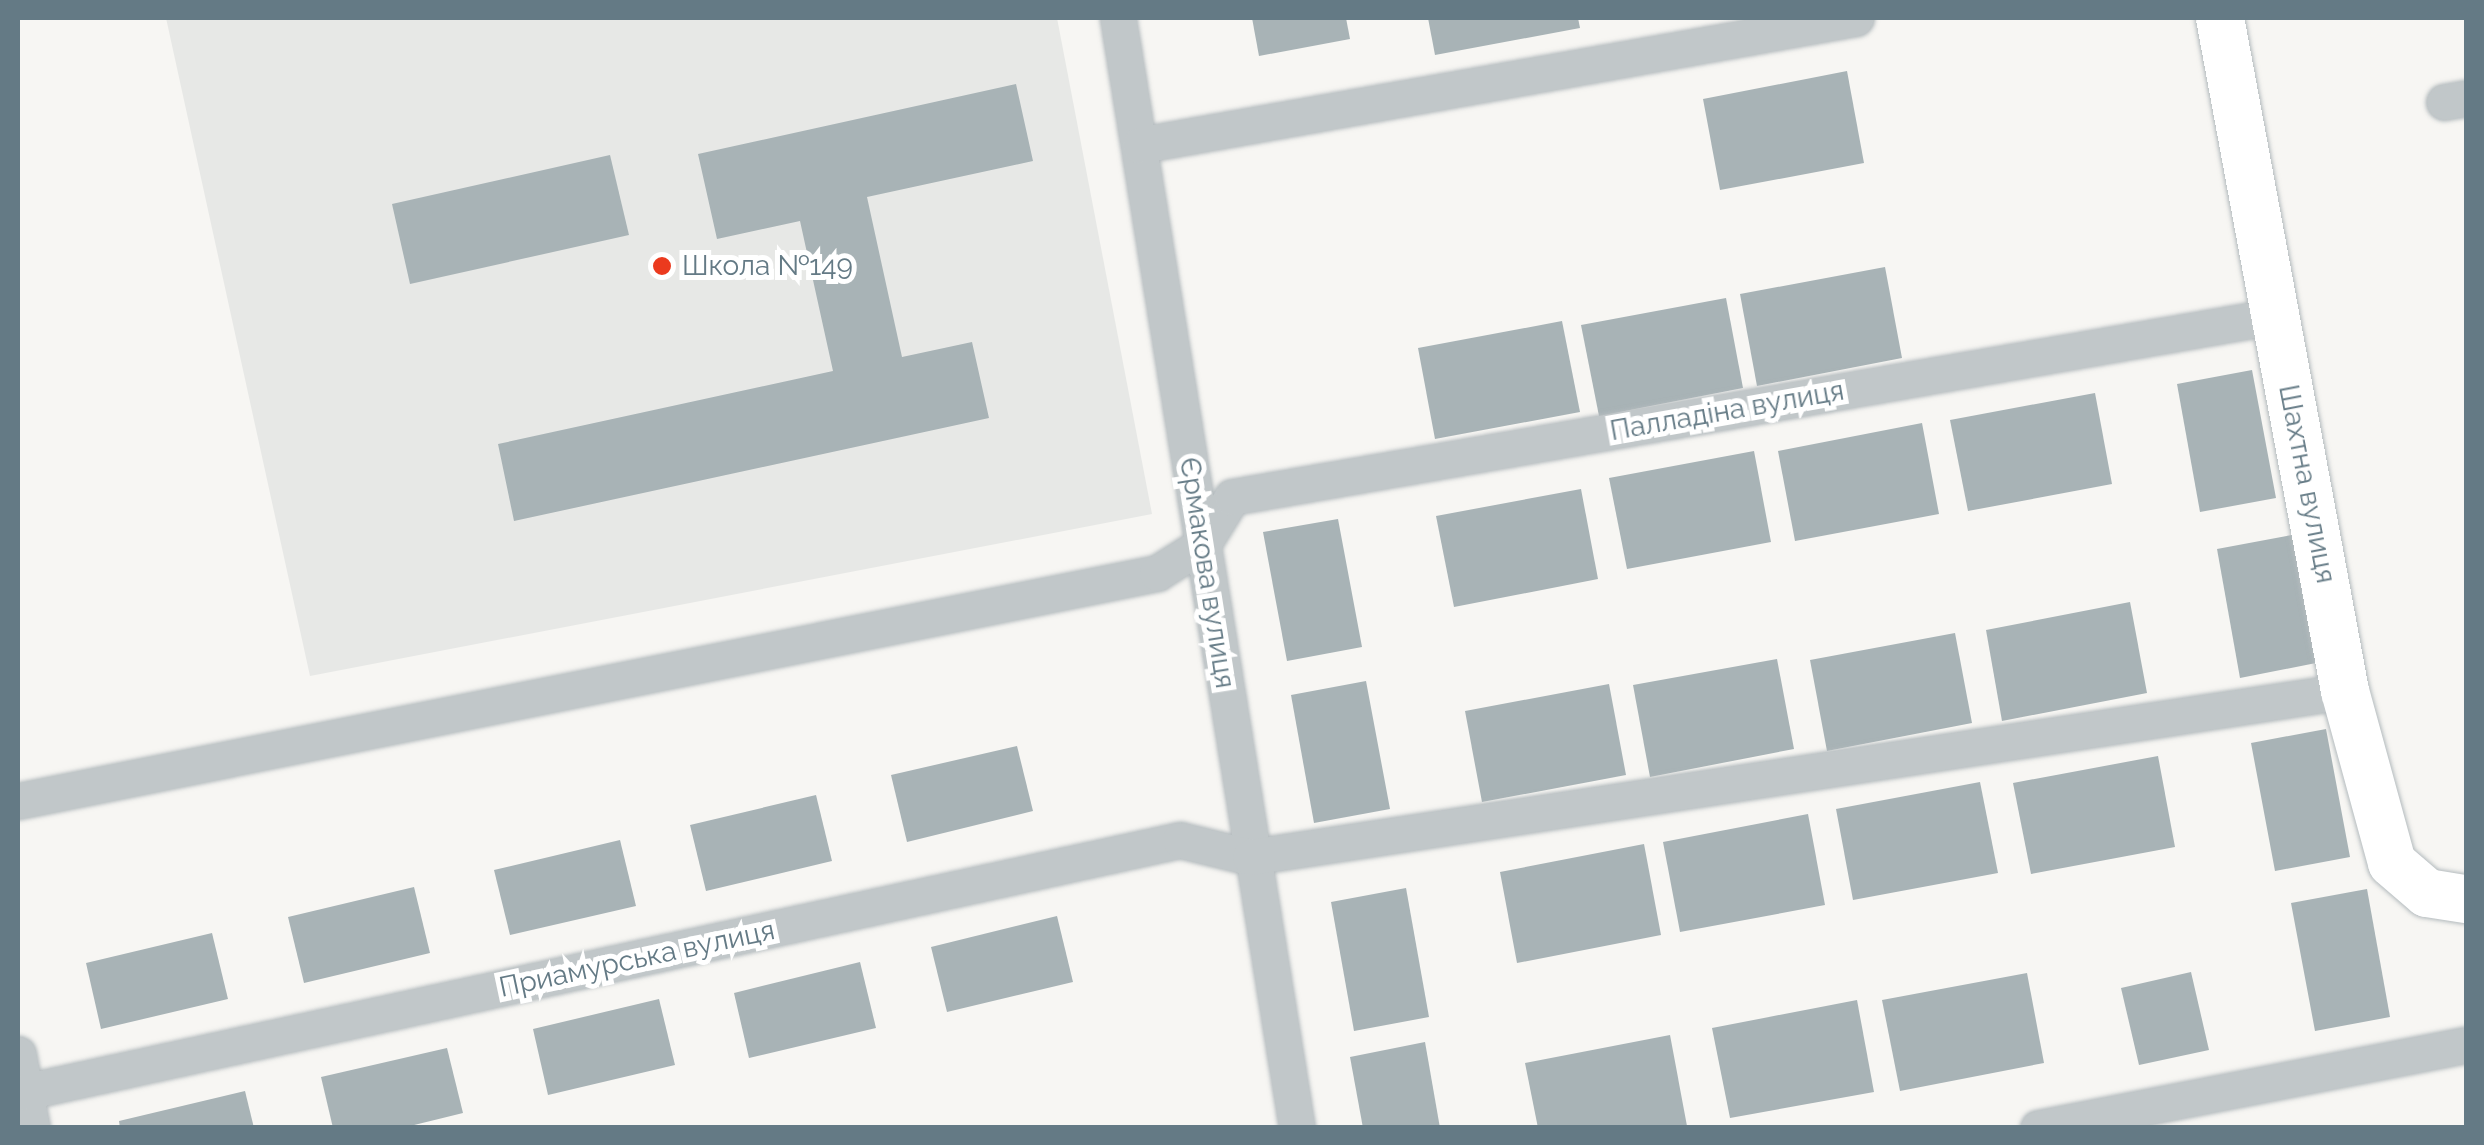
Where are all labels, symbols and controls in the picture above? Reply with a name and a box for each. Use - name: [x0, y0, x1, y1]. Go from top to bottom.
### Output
- place label: Школа №149: [682, 249, 853, 283]
- marker: Школа №149: [651, 255, 673, 277]
- street label: Палладіна вулиця: [1607, 374, 1847, 448]
- street label: Шахтна вулиця: [2271, 382, 2343, 586]
- street label: Єрмакова вулиця: [1172, 455, 1242, 691]
- street label: Приамурська вулиця: [496, 913, 778, 1005]

